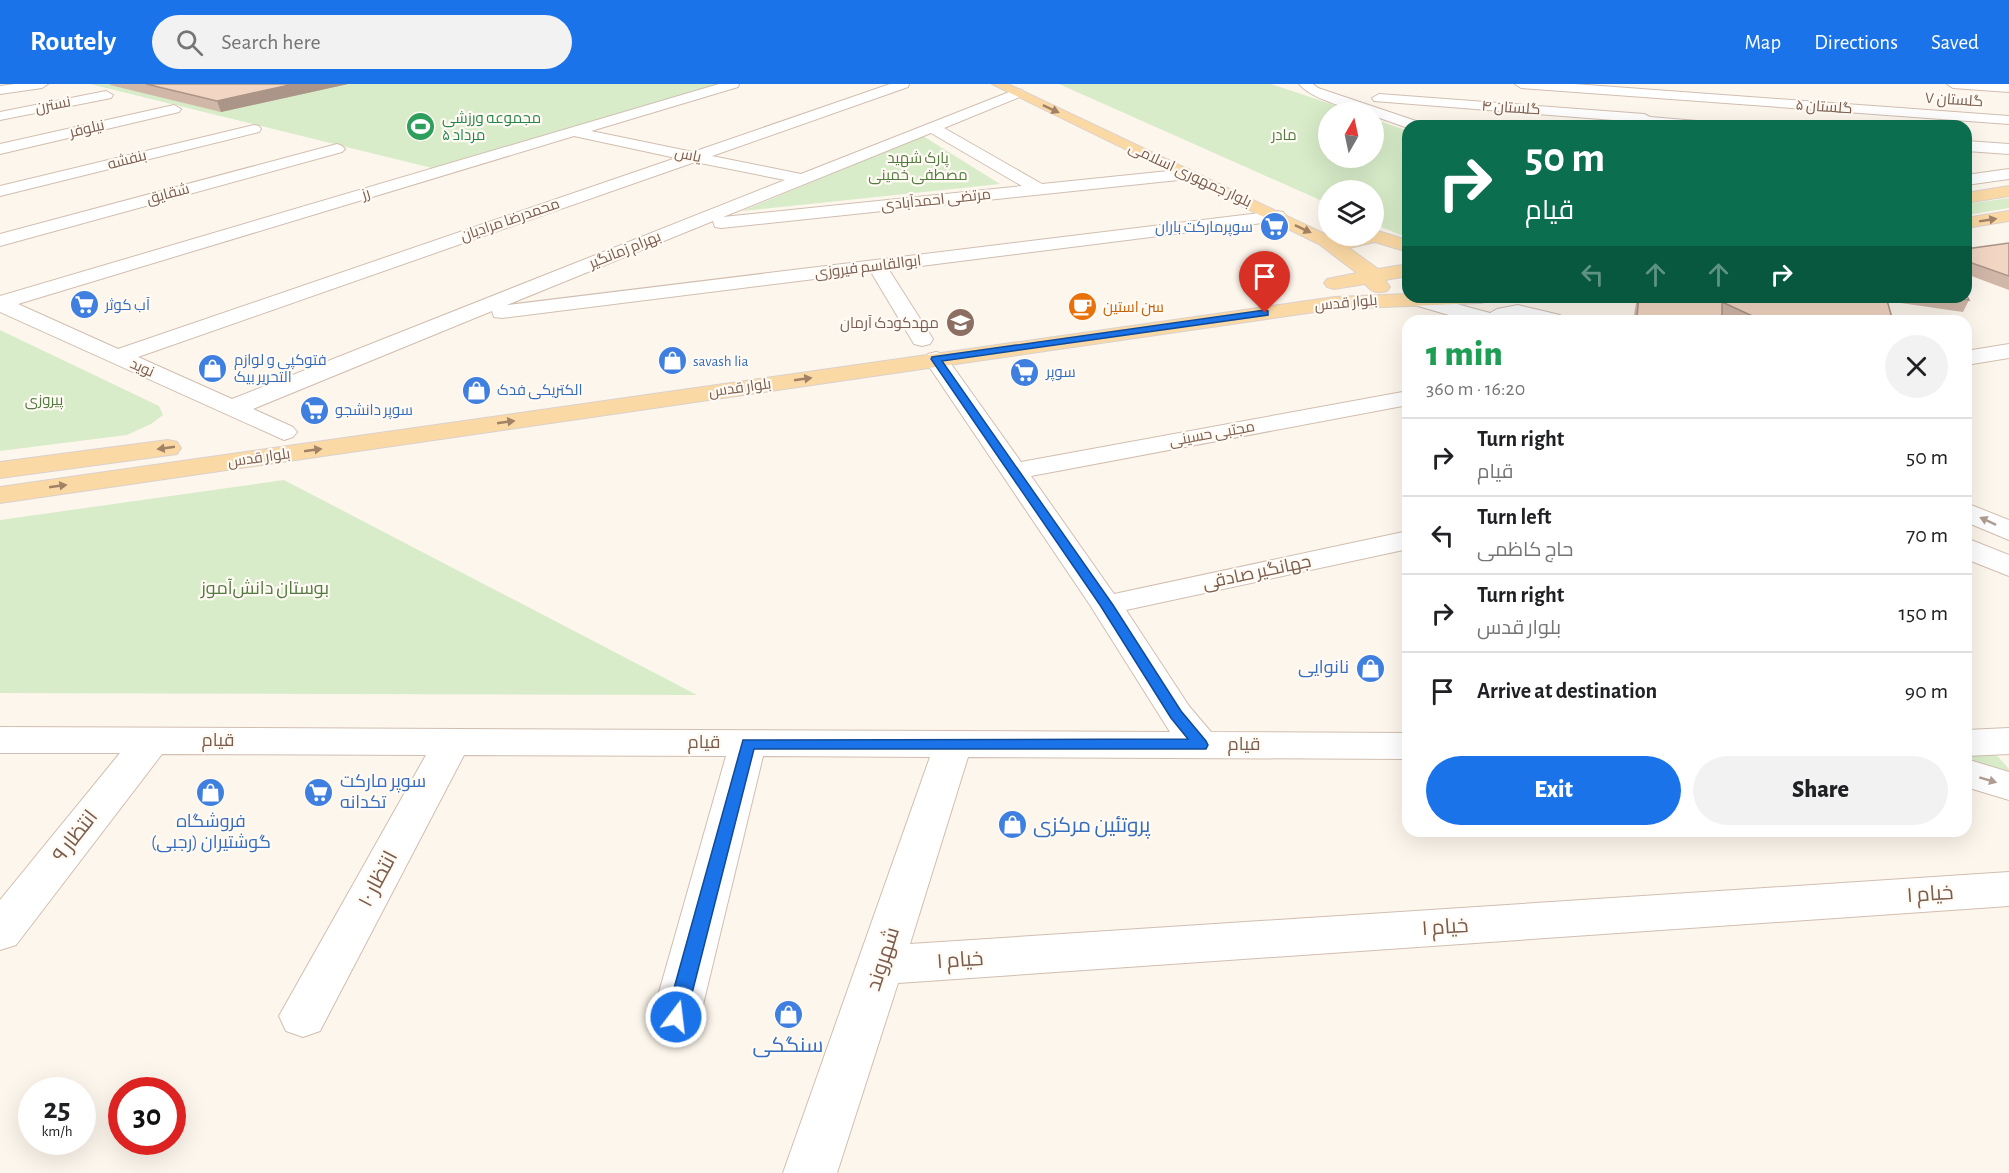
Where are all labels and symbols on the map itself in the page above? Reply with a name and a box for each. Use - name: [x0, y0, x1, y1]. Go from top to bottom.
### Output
- street label: گلستان ۷: [1924, 90, 1984, 112]
- street label: نسترن: [34, 94, 72, 118]
- street label: گلستان ۴: [1481, 98, 1541, 120]
- street label: گلستان ۵: [1795, 98, 1853, 118]
- north arrow: [1318, 102, 1384, 168]
- one-way arrow: [1043, 105, 1060, 114]
- place label: مجموعه ورزشی ۵ مرداد: [442, 110, 541, 144]
- sports icon: مجموعه ورزشی ۵ مرداد: [405, 111, 437, 143]
- street label: نیلوفر: [67, 118, 106, 141]
- park label: مادر: [1270, 128, 1297, 144]
- street label: بلوار جمهوری اسلامی: [1125, 140, 1254, 212]
- street label: یاس: [673, 145, 703, 167]
- street label: بنفشه: [106, 147, 148, 172]
- park label: پارک شهید مصطفی خمینی: [868, 150, 968, 185]
- street label: شقایق: [145, 180, 192, 209]
- street label: رز: [359, 186, 372, 204]
- street label: مرتضی احمدآبادی: [880, 186, 992, 215]
- street label: محمدرضا مرادیان: [458, 196, 562, 246]
- supermarket icon: سوپرمارکت باران: [1258, 211, 1290, 243]
- one-way arrow: [1978, 215, 1997, 224]
- place label: سوپرمارکت باران: [1155, 220, 1253, 237]
- one-way arrow: [1295, 224, 1312, 233]
- street label: بهرام زمانگیر: [586, 229, 664, 273]
- pin: [1239, 251, 1290, 313]
- street label: ابوالقاسم فیروزی: [814, 253, 922, 283]
- supermarket icon: آب کوثر: [68, 289, 100, 321]
- cafe icon: سن استین: [1066, 291, 1098, 323]
- street label: بلوار قدس: [1314, 293, 1378, 315]
- place label: آب کوثر: [104, 297, 150, 314]
- place label: سن استین: [1103, 300, 1164, 317]
- school or university icon: مهدکودک آرمان: [944, 307, 976, 339]
- place label: مهدکودک آرمان: [840, 315, 939, 333]
- shop icon: savash lia: [656, 345, 688, 377]
- shop icon: فتوکپی و لوازم التحریر بیک: [197, 353, 229, 385]
- place label: فتوکپی و لوازم التحریر بیک: [234, 353, 327, 386]
- place label: savash lia: [693, 354, 748, 369]
- street label: نوید: [127, 356, 156, 381]
- supermarket icon: سوپر: [1009, 356, 1041, 388]
- place label: سوپر: [1045, 365, 1076, 382]
- shop icon: الکتریکی فدک: [460, 374, 492, 406]
- one-way arrow: [794, 374, 813, 383]
- street label: بلوار قدس: [708, 376, 773, 402]
- place label: الکتریکی فدک: [497, 383, 582, 400]
- park label: پیروزی: [25, 393, 63, 410]
- supermarket icon: سوپر دانشجو: [298, 394, 330, 426]
- place label: سوپر دانشجو: [335, 402, 413, 420]
- one-way arrow: [497, 417, 516, 426]
- street label: مجتبی حسینی: [1168, 419, 1256, 451]
- one-way arrow: [156, 443, 175, 453]
- one-way arrow: [304, 445, 323, 454]
- street label: بلوار قدس: [227, 446, 292, 472]
- one-way arrow: [49, 482, 68, 491]
- one-way arrow: [1979, 516, 1996, 525]
- street label: جهانگیر صادقی: [1201, 553, 1313, 594]
- park label: بوستان دانش‌آموز: [200, 578, 329, 599]
- shop icon: نانوایی: [1354, 652, 1386, 684]
- place label: نانوایی: [1298, 659, 1349, 678]
- street label: قیام: [202, 732, 234, 752]
- street label: قیام: [688, 734, 720, 754]
- street label: قیام: [1228, 736, 1260, 756]
- place label: سوپر مارکت تکدانه: [340, 773, 426, 812]
- supermarket icon: سوپر مارکت تکدانه: [303, 776, 335, 808]
- one-way arrow: [1979, 776, 1997, 785]
- shop icon: فروشگاه گوشتیران (رجبی): [195, 777, 227, 809]
- street label: انتظار ۹: [48, 806, 102, 866]
- shop icon: پروتئین مرکزی: [996, 809, 1028, 841]
- place label: فروشگاه گوشتیران (رجبی): [151, 812, 271, 853]
- place label: پروتئین مرکزی: [1033, 815, 1151, 839]
- street label: انتظار ۱۰: [355, 848, 402, 911]
- street label: خیام ۱: [1906, 882, 1954, 909]
- street label: خیام ۱: [1421, 915, 1469, 942]
- street label: شهروند: [863, 924, 905, 994]
- street label: خیام ۱: [936, 948, 984, 975]
- position arrow: [644, 985, 708, 1049]
- shop icon: سنگکی: [772, 998, 804, 1030]
- place label: سنگکی: [753, 1035, 823, 1058]
- speed limit sign: 30: [108, 1077, 186, 1155]

